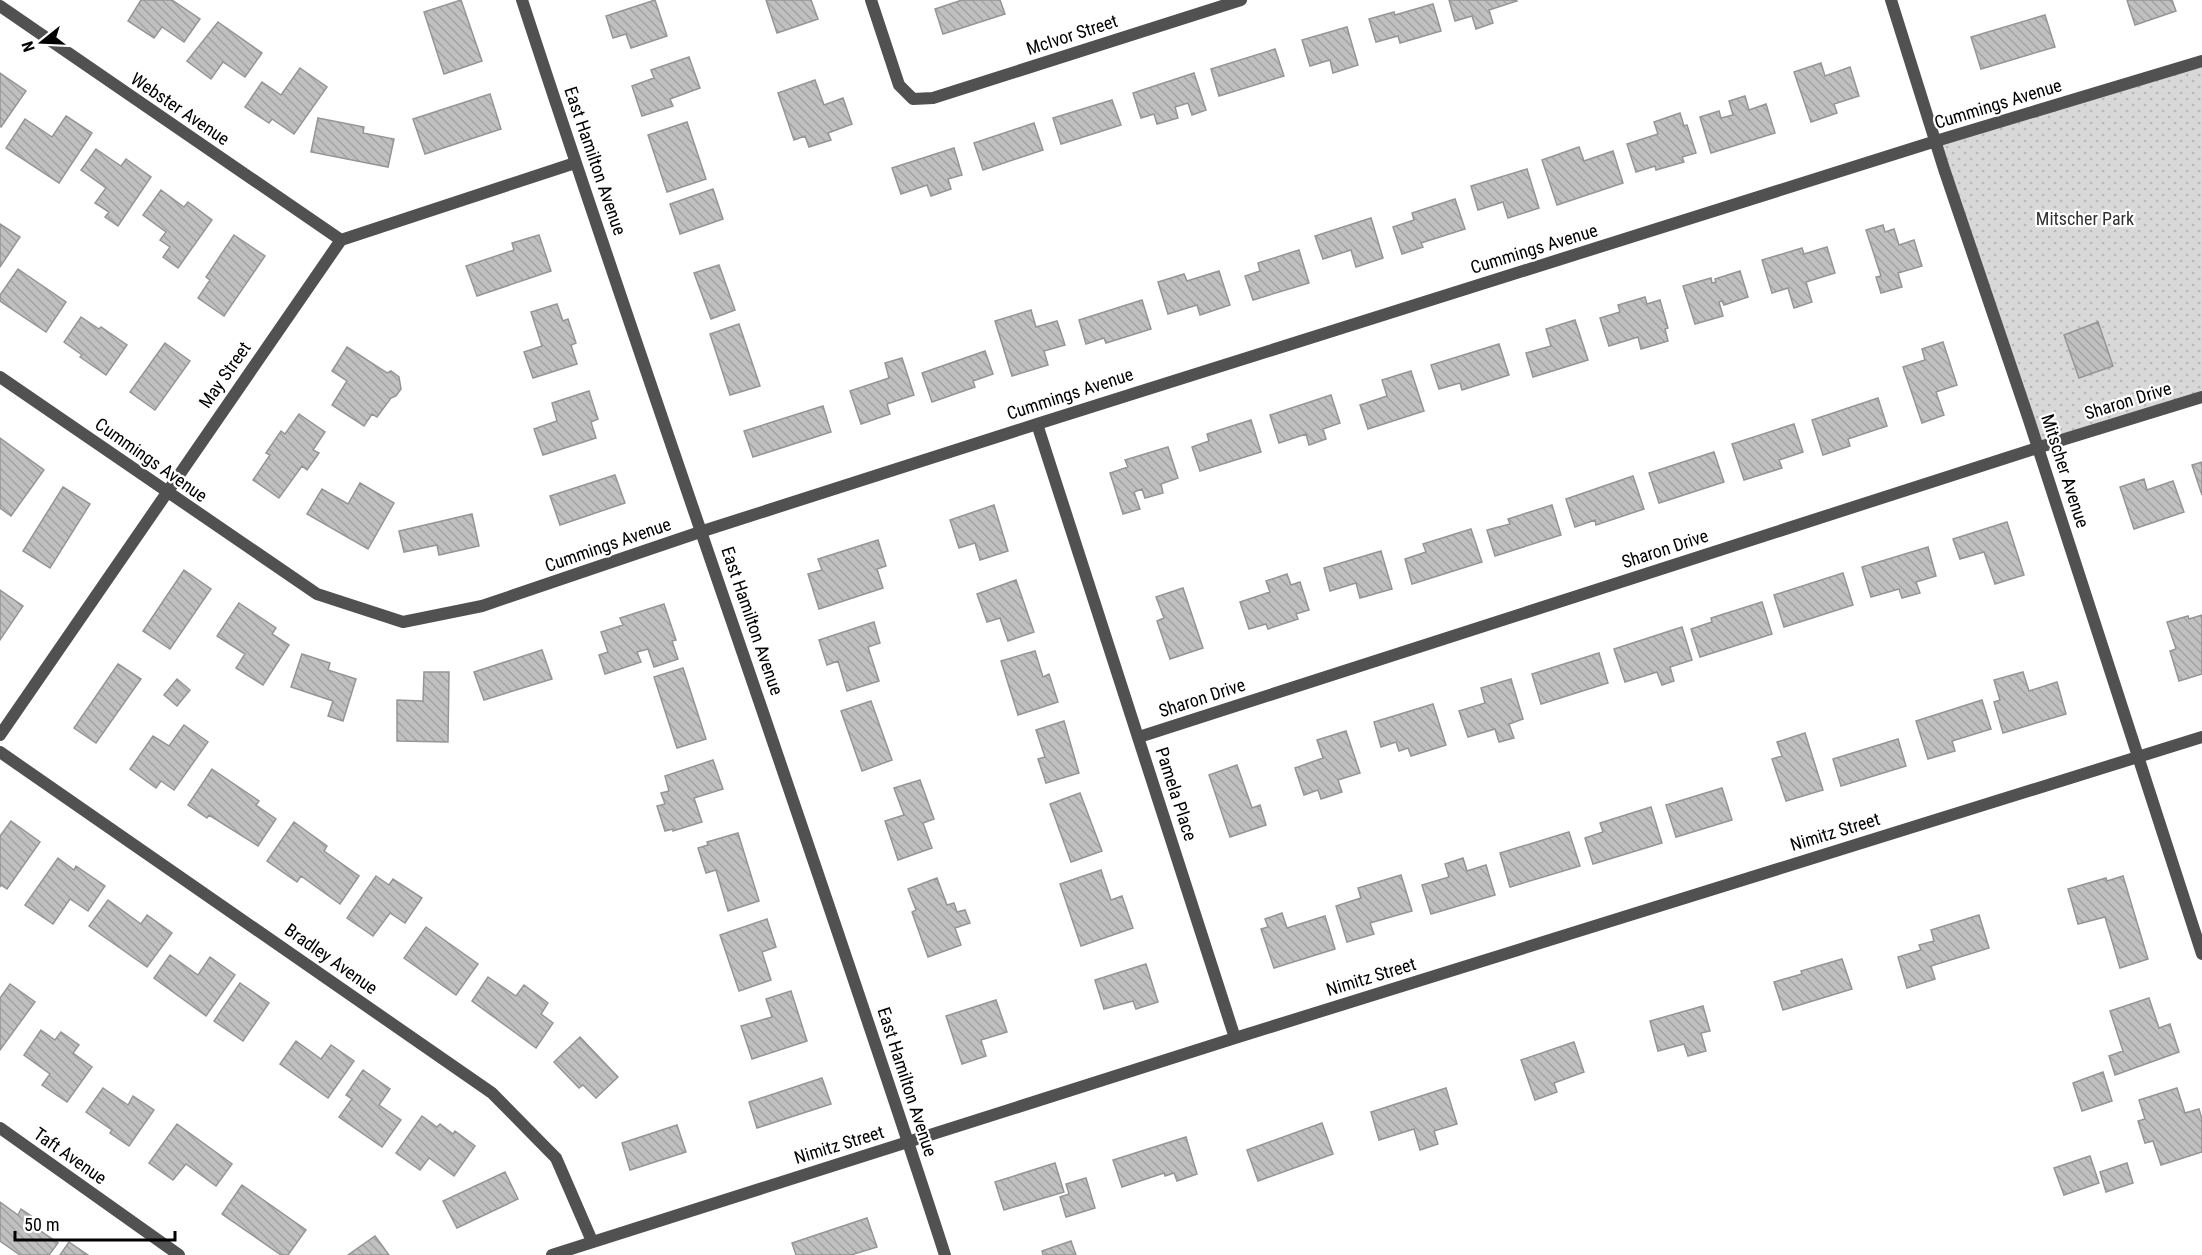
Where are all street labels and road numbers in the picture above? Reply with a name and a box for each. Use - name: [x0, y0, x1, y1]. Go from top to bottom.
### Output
- street label: McIvor Street: [1024, 10, 1120, 59]
- street label: Webster Avenue: [127, 68, 233, 149]
- street label: Cummings Avenue: [1932, 74, 2064, 133]
- street label: East Hamilton Avenue: [560, 84, 631, 238]
- street label: Cummings Avenue: [1468, 219, 1600, 278]
- street label: May Street: [194, 338, 255, 412]
- street label: Cummings Avenue: [1004, 363, 1136, 424]
- street label: Sharon Drive: [2082, 377, 2174, 424]
- street label: Mitscher Avenue: [2037, 411, 2094, 530]
- street label: Cummings Avenue: [91, 413, 211, 506]
- street label: Cummings Avenue: [542, 513, 674, 576]
- street label: Sharon Drive: [1619, 525, 1711, 572]
- street label: East Hamilton Avenue: [717, 544, 788, 698]
- street label: Sharon Drive: [1156, 674, 1248, 721]
- street label: Pamela Place: [1152, 745, 1201, 843]
- street label: Nimitz Street: [1788, 808, 1882, 855]
- street label: Bradley Avenue: [281, 919, 382, 998]
- street label: Nimitz Street: [1324, 953, 1418, 1000]
- street label: East Hamilton Avenue: [873, 1005, 942, 1159]
- street label: Nimitz Street: [792, 1121, 886, 1168]
- street label: Taft Avenue: [30, 1123, 111, 1188]

